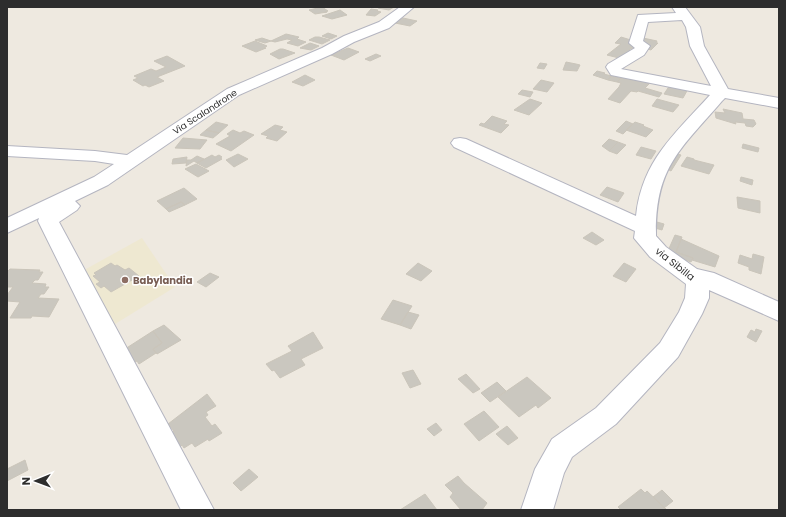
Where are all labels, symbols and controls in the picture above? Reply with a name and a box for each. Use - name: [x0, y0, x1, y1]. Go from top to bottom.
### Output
- street label: Via Scalandrone: [171, 87, 240, 137]
- street label: via Sibilla: [652, 244, 698, 284]
- place label: Babylandia: [133, 273, 193, 288]
- marker: Babylandia: [120, 275, 130, 285]
- north arrow: [16, 461, 56, 501]
- text: N: [18, 477, 34, 485]

